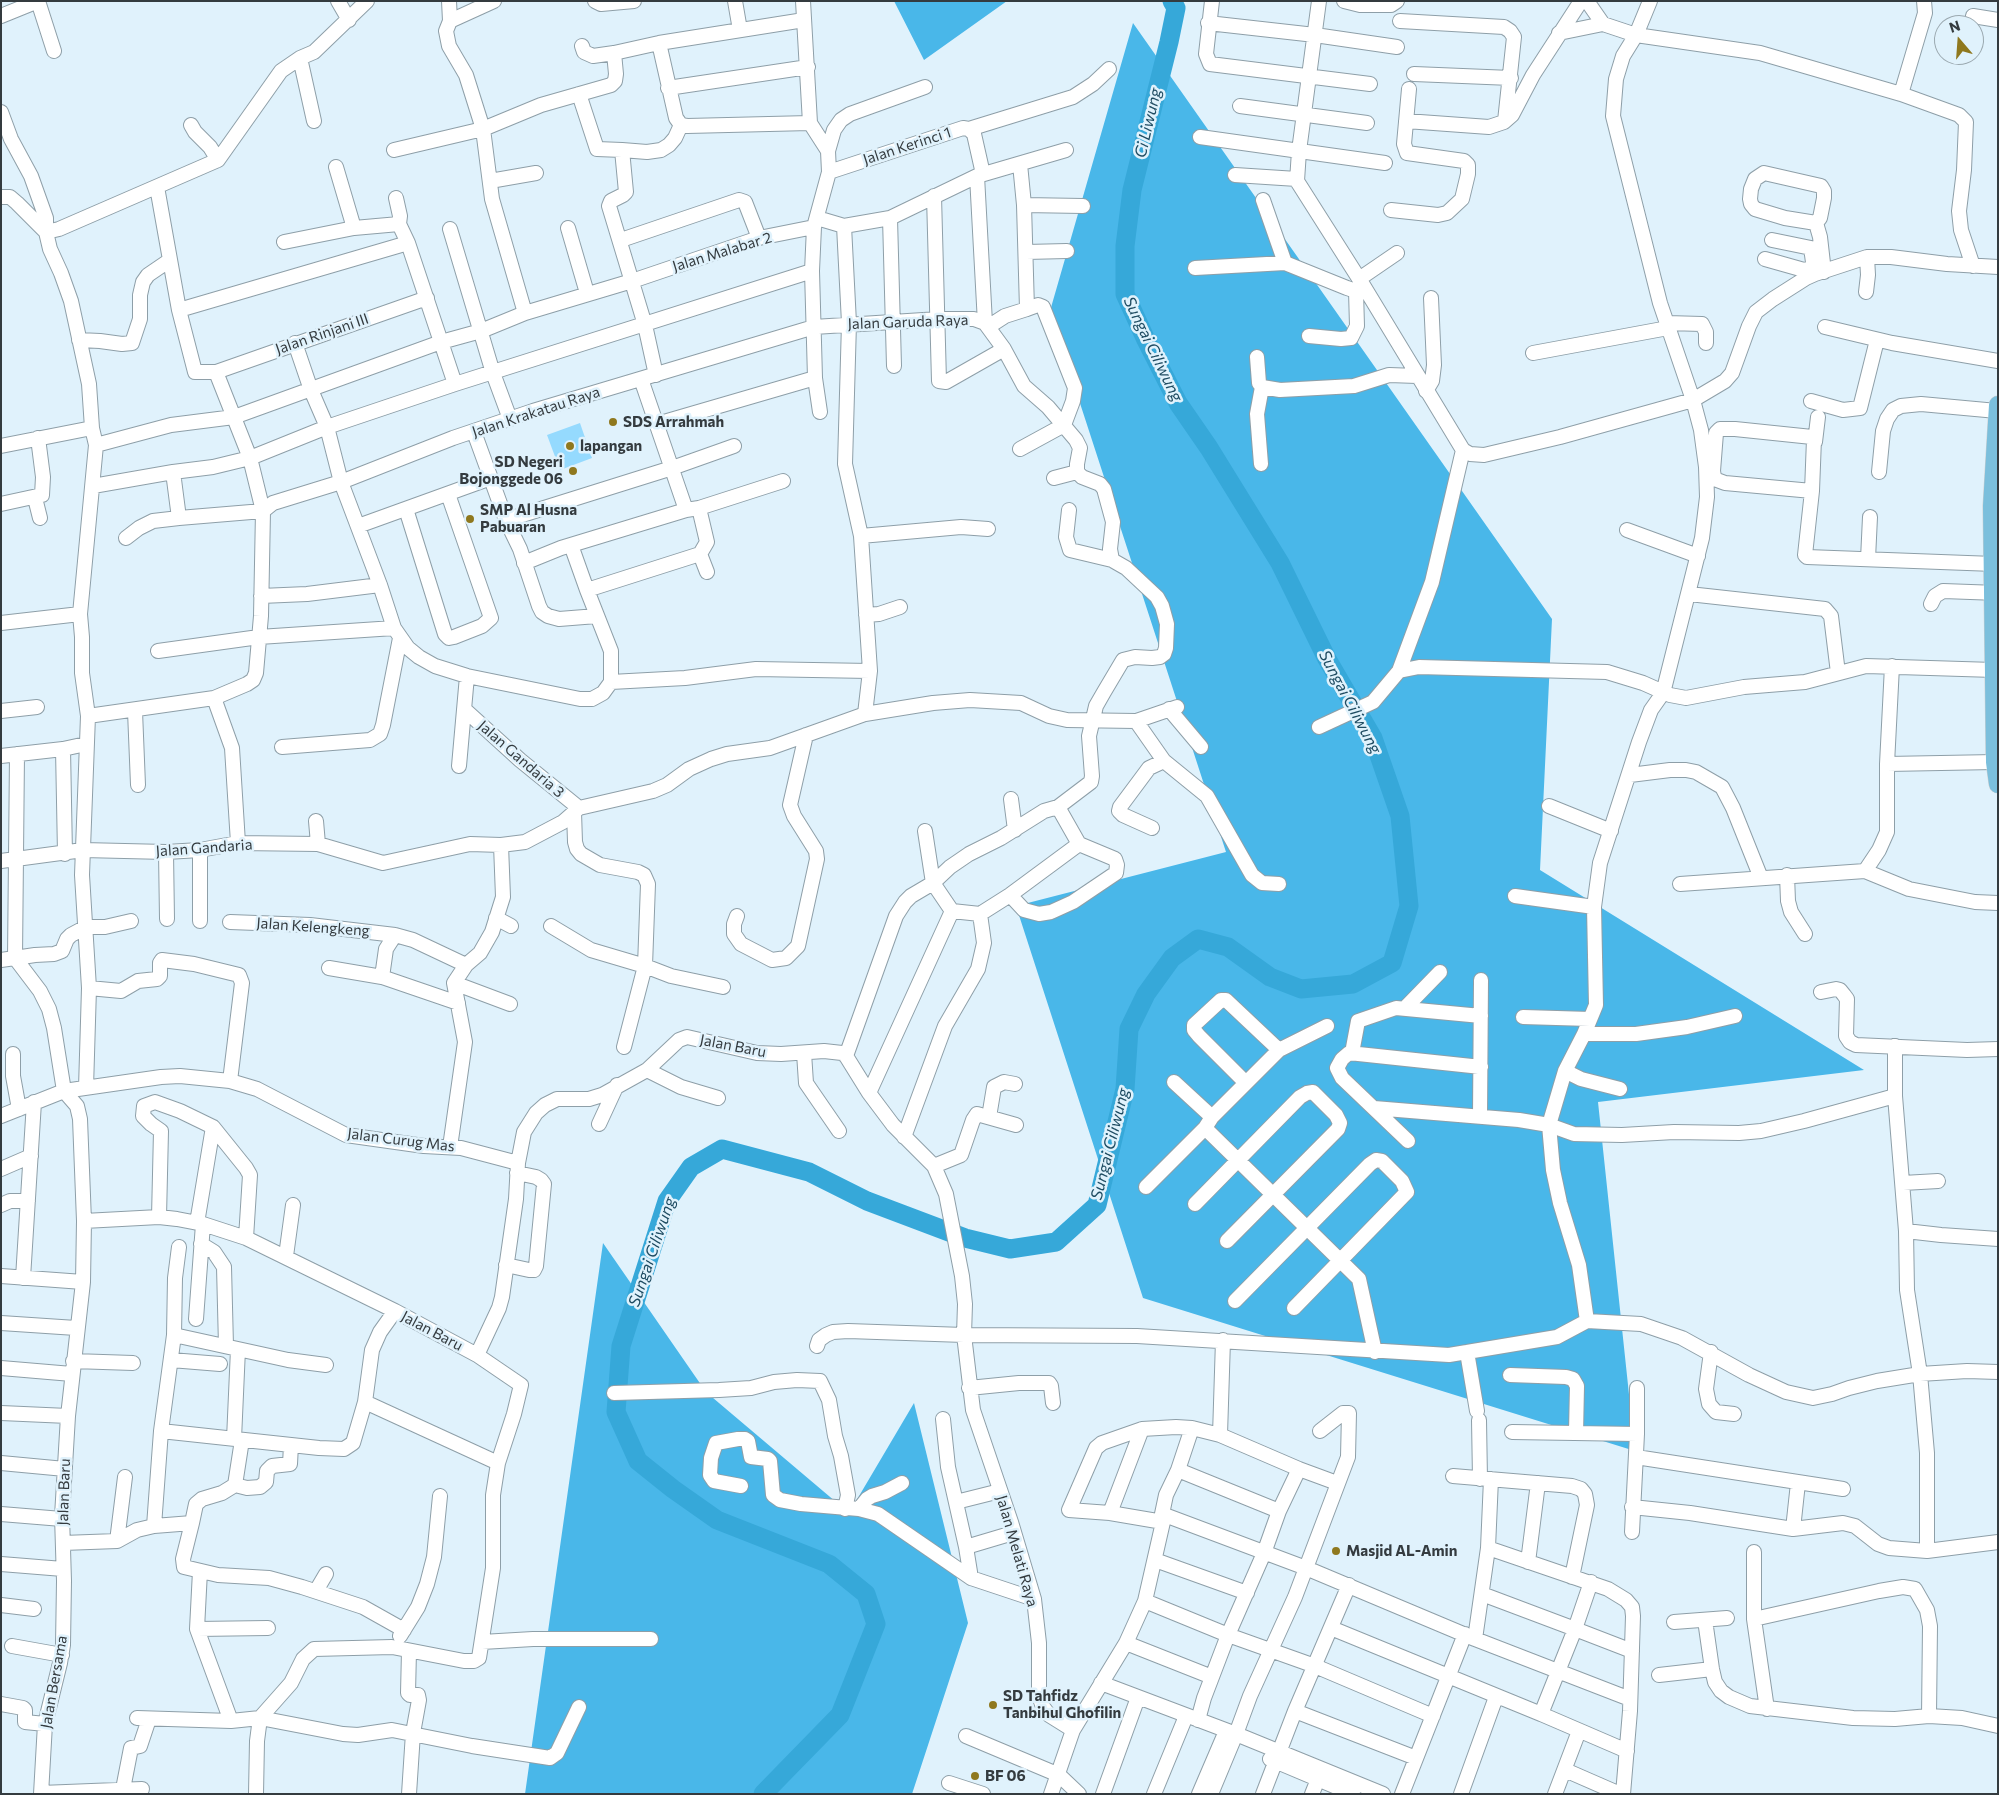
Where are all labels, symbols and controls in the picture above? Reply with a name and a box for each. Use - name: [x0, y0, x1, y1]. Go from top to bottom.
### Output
- north arrow: [1934, 15, 1984, 65]
- text: N: [1947, 17, 1962, 36]
- water label: Ci Liwung: [1131, 86, 1165, 160]
- street label: Jalan Kerinci 1: [861, 123, 953, 169]
- street label: Jalan Malabar 2: [670, 228, 774, 276]
- water label: Sungai Ciliwung: [1119, 293, 1187, 405]
- street label: Jalan Rinjani III: [273, 310, 371, 358]
- street label: Jalan Garuda Raya: [847, 311, 969, 333]
- street label: Jalan Krakatau Raya: [470, 383, 602, 441]
- place label: SDS Arrahmah: [623, 413, 724, 431]
- marker: SDS Arrahmah: [607, 416, 619, 428]
- place label: lapangan: [580, 437, 642, 455]
- marker: lapangan: [564, 440, 576, 452]
- place label: SD Negeri Bojonggede 06: [459, 453, 563, 488]
- marker: SD Negeri Bojonggede 06: [567, 465, 579, 477]
- place label: SMP Al Husna Pabuaran: [480, 501, 577, 536]
- marker: SMP Al Husna Pabuaran: [464, 513, 476, 525]
- water label: Sungai Ciliwung: [1315, 647, 1385, 757]
- street label: Jalan Gandaria 3: [474, 717, 568, 801]
- street label: Jalan Gandaria: [155, 836, 253, 860]
- street label: Jalan Kelengkeng: [256, 914, 370, 940]
- street label: Jalan Baru: [698, 1031, 768, 1061]
- water label: Sungai Ciliwung: [1087, 1086, 1133, 1202]
- street label: Jalan Curug Mas: [346, 1124, 456, 1156]
- water label: Sungai Ciliwung: [624, 1195, 680, 1309]
- street label: Jalan Baru: [398, 1307, 466, 1355]
- street label: Jalan Baru: [54, 1458, 74, 1526]
- street label: Jalan Melati Raya: [992, 1493, 1042, 1609]
- place label: Masjid AL-Amin: [1346, 1542, 1457, 1560]
- marker: Masjid AL-Amin: [1330, 1545, 1342, 1557]
- street label: Jalan Bersama: [37, 1634, 71, 1730]
- place label: SD Tahfidz Tanbihul Ghofilin: [1003, 1687, 1121, 1722]
- marker: SD Tahfidz Tanbihul Ghofilin: [987, 1699, 999, 1711]
- place label: BF 06: [985, 1767, 1026, 1785]
- marker: BF 06: [969, 1770, 981, 1782]

